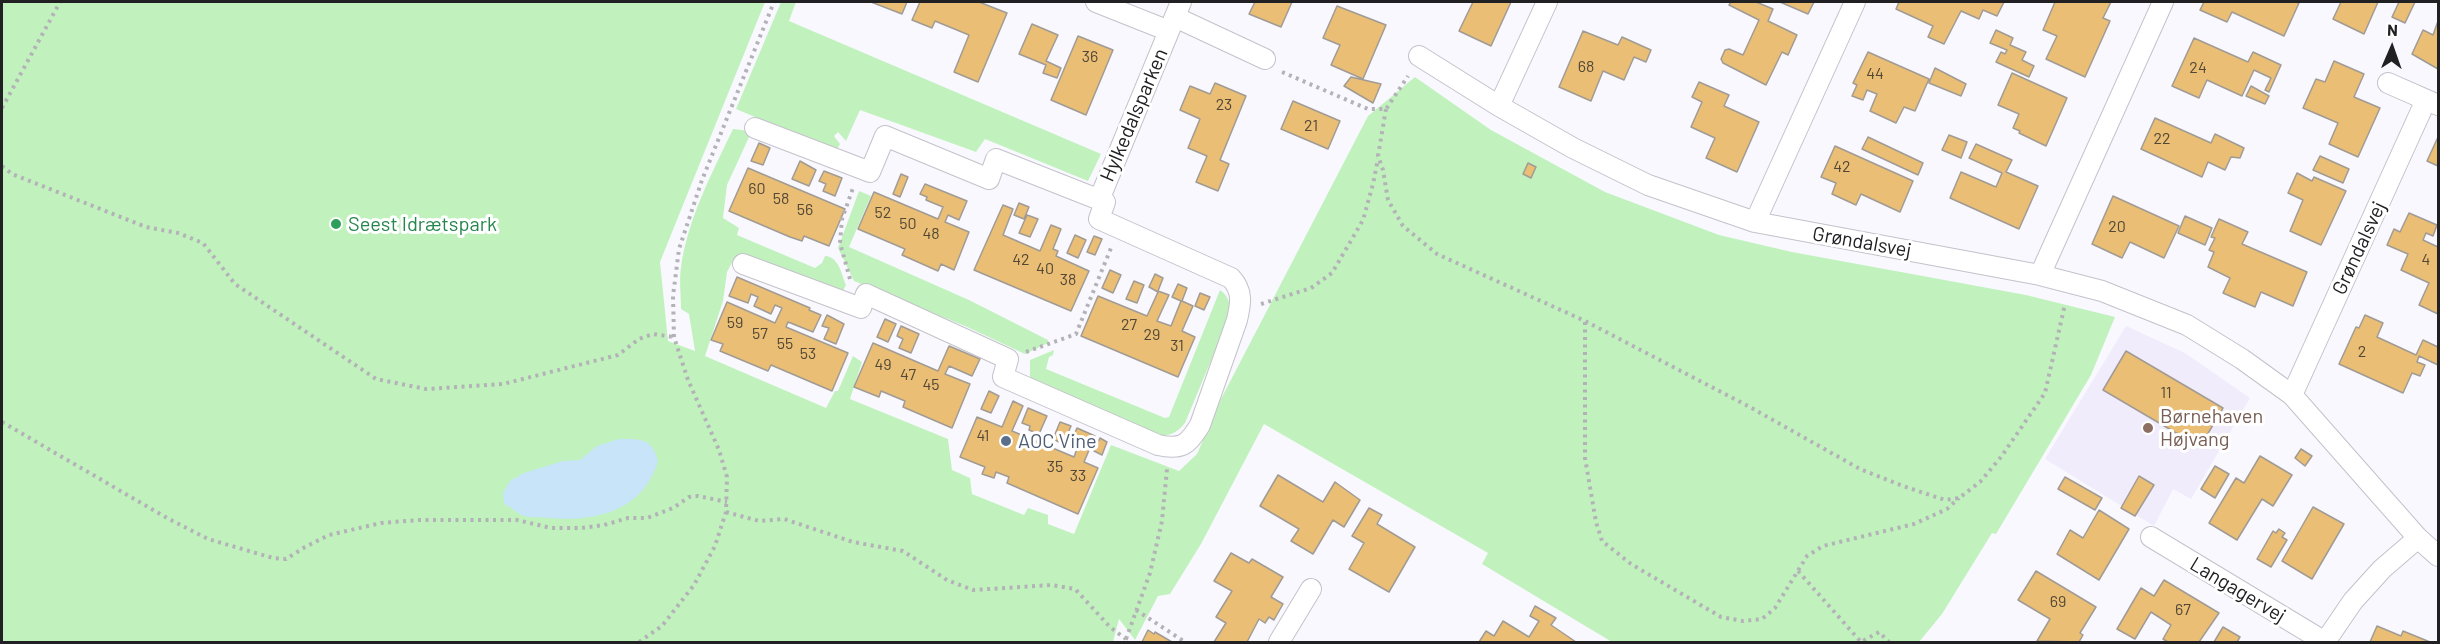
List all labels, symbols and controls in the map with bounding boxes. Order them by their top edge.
north arrow [2362,18,2422,78]
text: N [2387,20,2398,39]
street label: Hylkedalsparken [1095,45,1173,185]
house number: 36 [1082,47,1098,67]
house number: 68 [1578,57,1594,77]
house number: 24 [2189,58,2207,78]
house number: 44 [1866,64,1884,84]
house number: 23 [1216,95,1232,115]
house number: 21 [1304,116,1318,136]
house number: 22 [2153,129,2171,149]
house number: 42 [1833,157,1851,177]
house number: 60 [748,179,766,199]
house number: 58 [773,189,789,209]
street label: Grøndalsvej [2327,198,2391,298]
house number: 56 [797,200,813,220]
house number: 52 [875,203,891,223]
place label: Seest Idrætspark [348,212,497,236]
house number: 50 [899,214,917,234]
marker: Seest Idrætspark [329,217,343,231]
house number: 20 [2108,217,2126,237]
street label: Grøndalsvej [1811,221,1913,263]
house number: 48 [922,224,940,244]
house number: 42 [1012,250,1030,270]
house number: 4 [2422,250,2430,270]
house number: 40 [1036,259,1054,279]
house number: 38 [1060,270,1076,290]
house number: 59 [727,313,743,333]
house number: 27 [1121,315,1137,335]
house number: 57 [752,324,768,344]
house number: 29 [1144,325,1160,345]
house number: 55 [777,334,793,354]
house number: 31 [1170,336,1184,356]
house number: 2 [2358,342,2366,362]
house number: 53 [800,344,816,364]
house number: 49 [874,355,892,375]
house number: 47 [900,365,916,385]
house number: 45 [922,375,940,395]
house number: 11 [2160,383,2172,403]
place label: Børnehaven Højvang [2160,404,2263,451]
marker: Børnehaven Højvang [2141,421,2155,435]
house number: 41 [977,426,989,446]
place label: AOC Vine [1018,429,1097,453]
marker: AOC Vine [999,434,1013,448]
house number: 35 [1047,457,1063,477]
house number: 33 [1070,466,1086,486]
street label: Langagervej [2186,552,2290,628]
house number: 69 [2050,592,2066,612]
house number: 67 [2175,600,2191,620]

